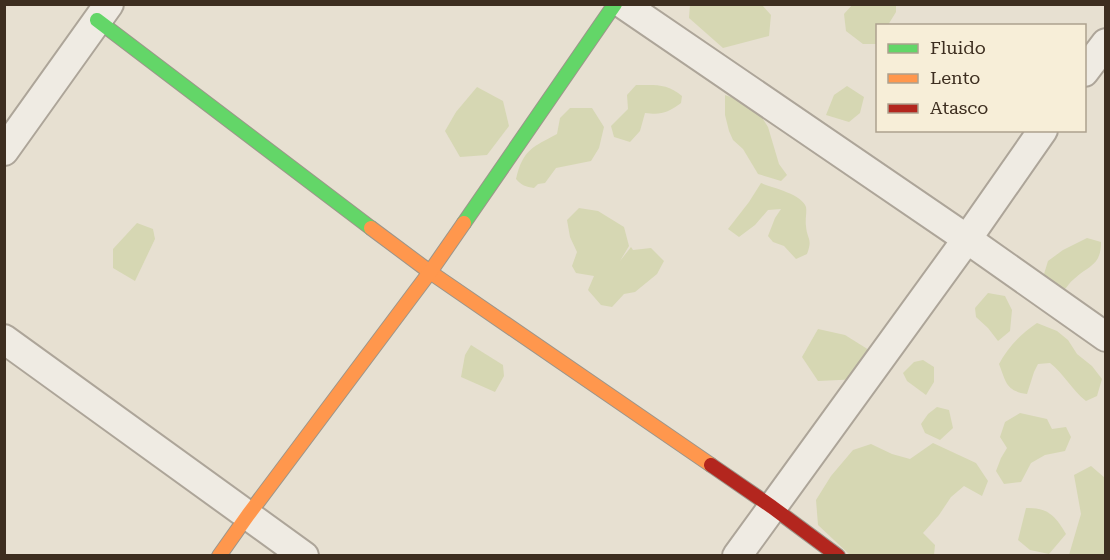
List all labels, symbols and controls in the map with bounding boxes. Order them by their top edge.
legend [876,24,1086,132]
text: Fluido [930,37,986,58]
text: Lento [930,67,980,88]
text: Atasco [930,97,988,118]

